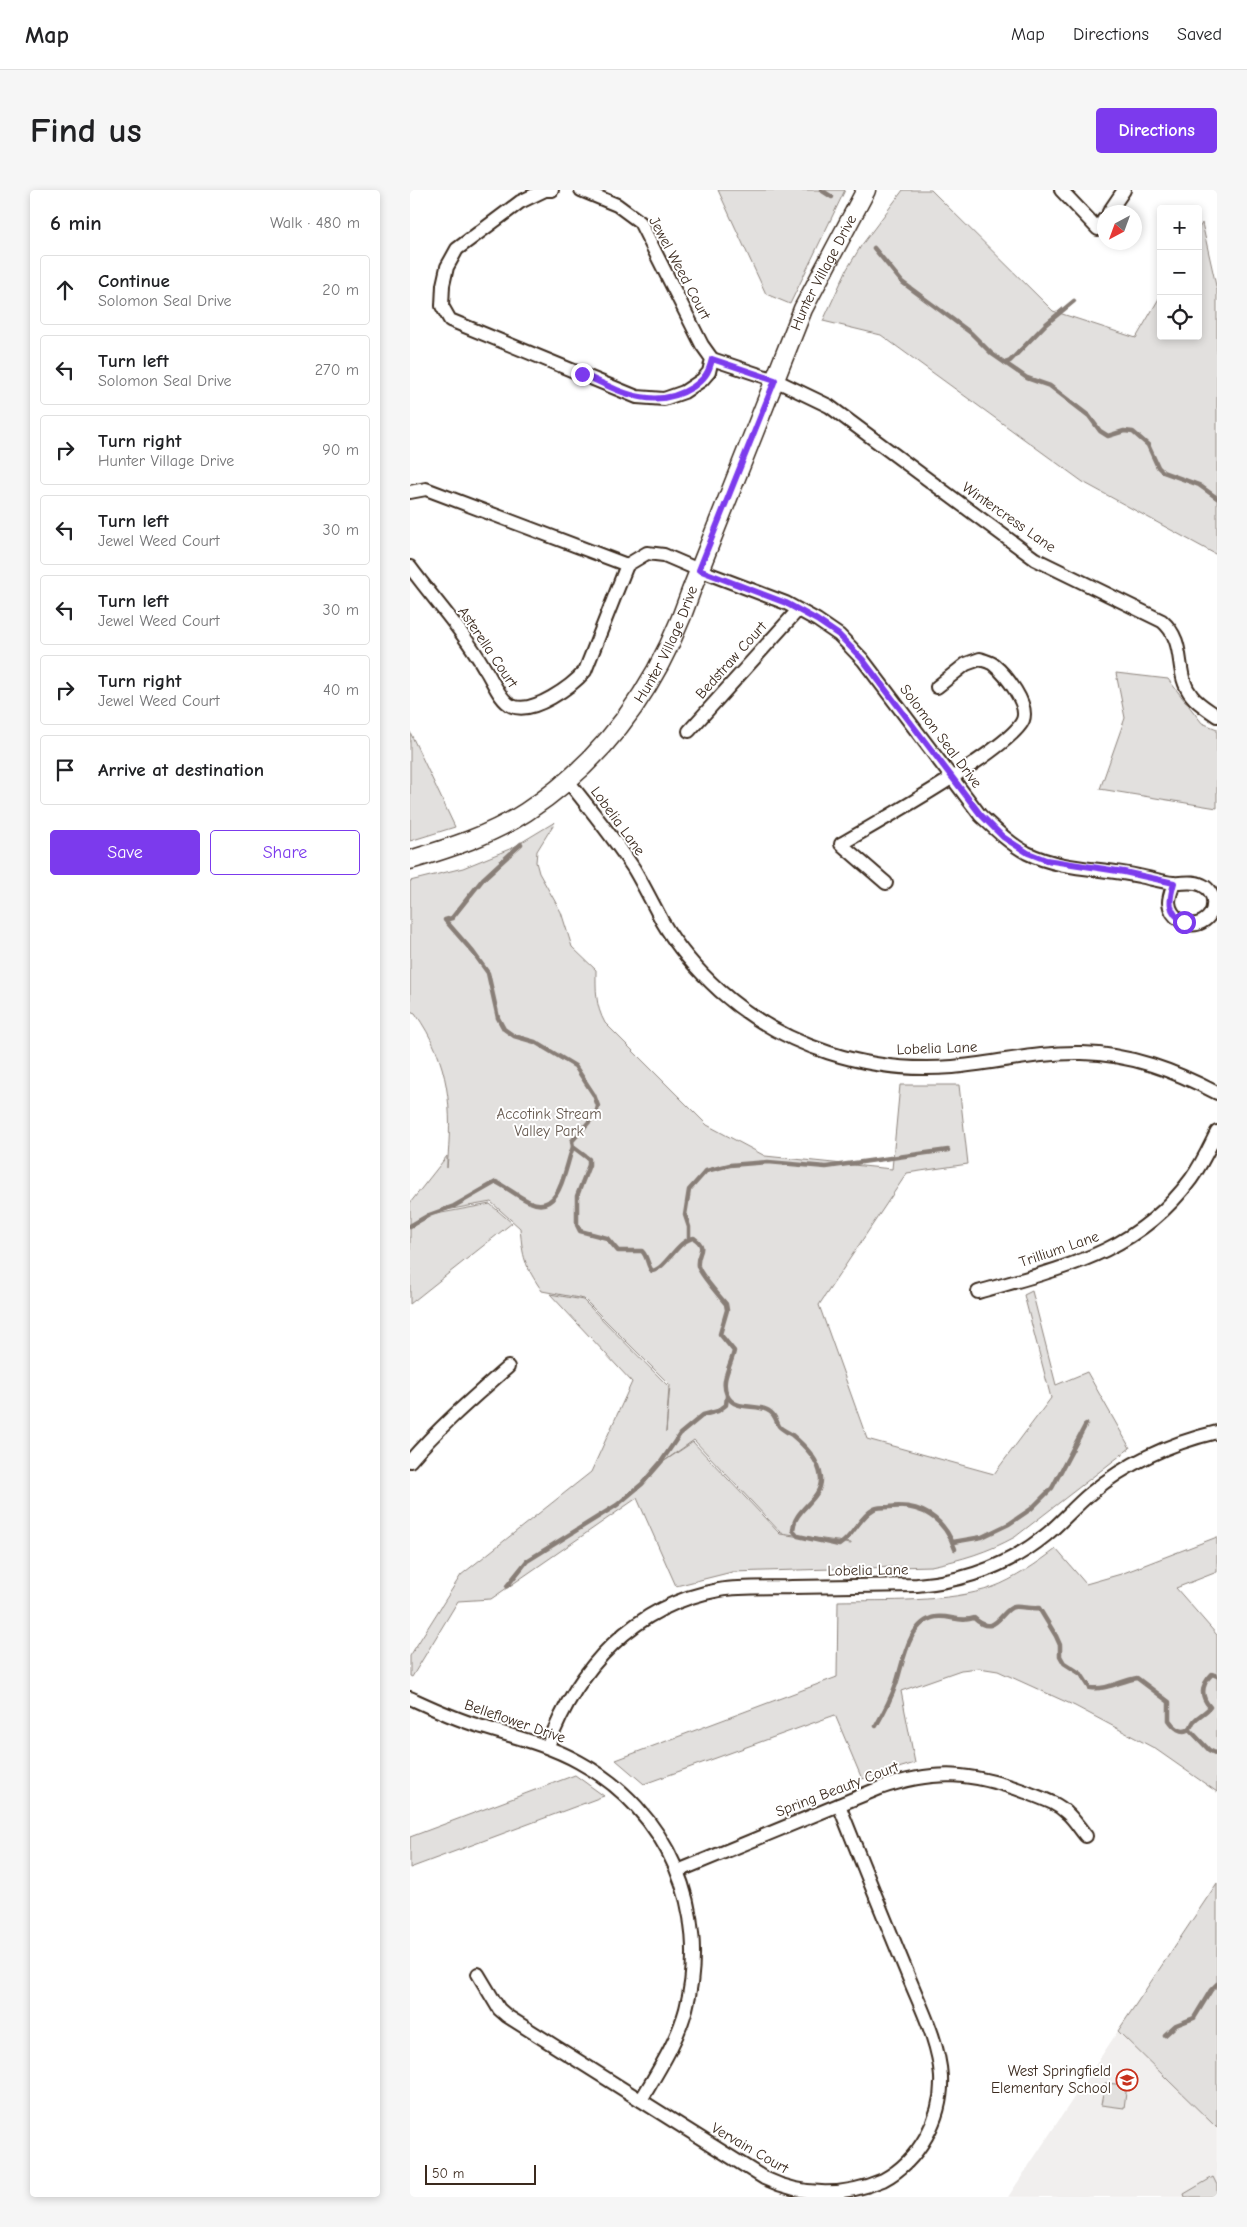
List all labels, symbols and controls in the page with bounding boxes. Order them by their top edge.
text: Map [25,21,69,49]
text: Map [1011,24,1045,45]
text: Directions [1073,24,1149,45]
text: Saved [1177,24,1222,45]
button: Directions [1096,108,1217,153]
text: Find us [30,110,142,151]
north arrow [1097,205,1142,250]
map controls [1157,205,1202,340]
button: + [1157,205,1202,250]
text: 6 min [50,211,102,235]
street label: Hunter Village Drive [786,211,861,333]
street label: Jewel Weed Court [645,213,715,323]
text: Walk · 480 m [270,214,360,232]
button: − [1157,250,1202,295]
text: Continue [98,270,170,292]
icon: ahead [51,276,79,304]
text: 20 m [322,281,359,299]
text: Solomon Seal Drive [98,292,232,310]
button: locate [1157,295,1202,340]
text: Turn left [98,350,169,372]
icon: left [51,356,79,384]
text: 270 m [315,361,359,379]
route end [571,363,594,386]
text: Solomon Seal Drive [98,372,232,390]
text: Turn right [98,430,182,452]
icon: right [51,436,79,464]
text: 90 m [322,441,359,459]
text: Hunter Village Drive [98,452,234,470]
street label: Wintercress Lane [959,478,1060,556]
text: Turn left [98,510,169,532]
icon: left [51,516,79,544]
text: 30 m [323,521,359,539]
text: Jewel Weed Court [98,532,220,550]
street label: Hunter Village Drive [630,583,701,706]
text: Turn left [98,590,169,612]
icon: left [51,596,79,624]
text: 30 m [323,601,359,619]
street label: Asterella Court [454,603,522,692]
text: Jewel Weed Court [98,612,220,630]
street label: Bedstraw Court [692,617,771,702]
text: Turn right [98,670,182,692]
icon: right [51,676,79,704]
text: 40 m [323,681,359,699]
street label: Solomon Seal Drive [896,681,986,792]
text: Jewel Weed Court [98,692,220,710]
icon: arrive [51,756,79,784]
text: Arrive at destination [98,759,264,781]
street label: Lobelia Lane [587,783,649,859]
button: Save [50,830,200,875]
button: Share [210,830,360,875]
route start [1173,911,1196,934]
street label: Lobelia Lane [896,1038,978,1058]
park label: Accotink Stream Valley Park [496,1105,602,1140]
street label: Trillium Lane [1017,1227,1102,1271]
street label: Lobelia Lane [827,1560,909,1580]
street label: Belleflower Drive [462,1695,568,1747]
street label: Spring Beauty Court [773,1757,902,1821]
place label: West Springfield Elementary School [991,2062,1111,2097]
school or university icon: West Springfield Elementary School [1115,2068,1139,2092]
street label: Vervain Court [708,2119,792,2178]
scale bar [425,2162,536,2185]
text: 50 m [432,2165,464,2182]

